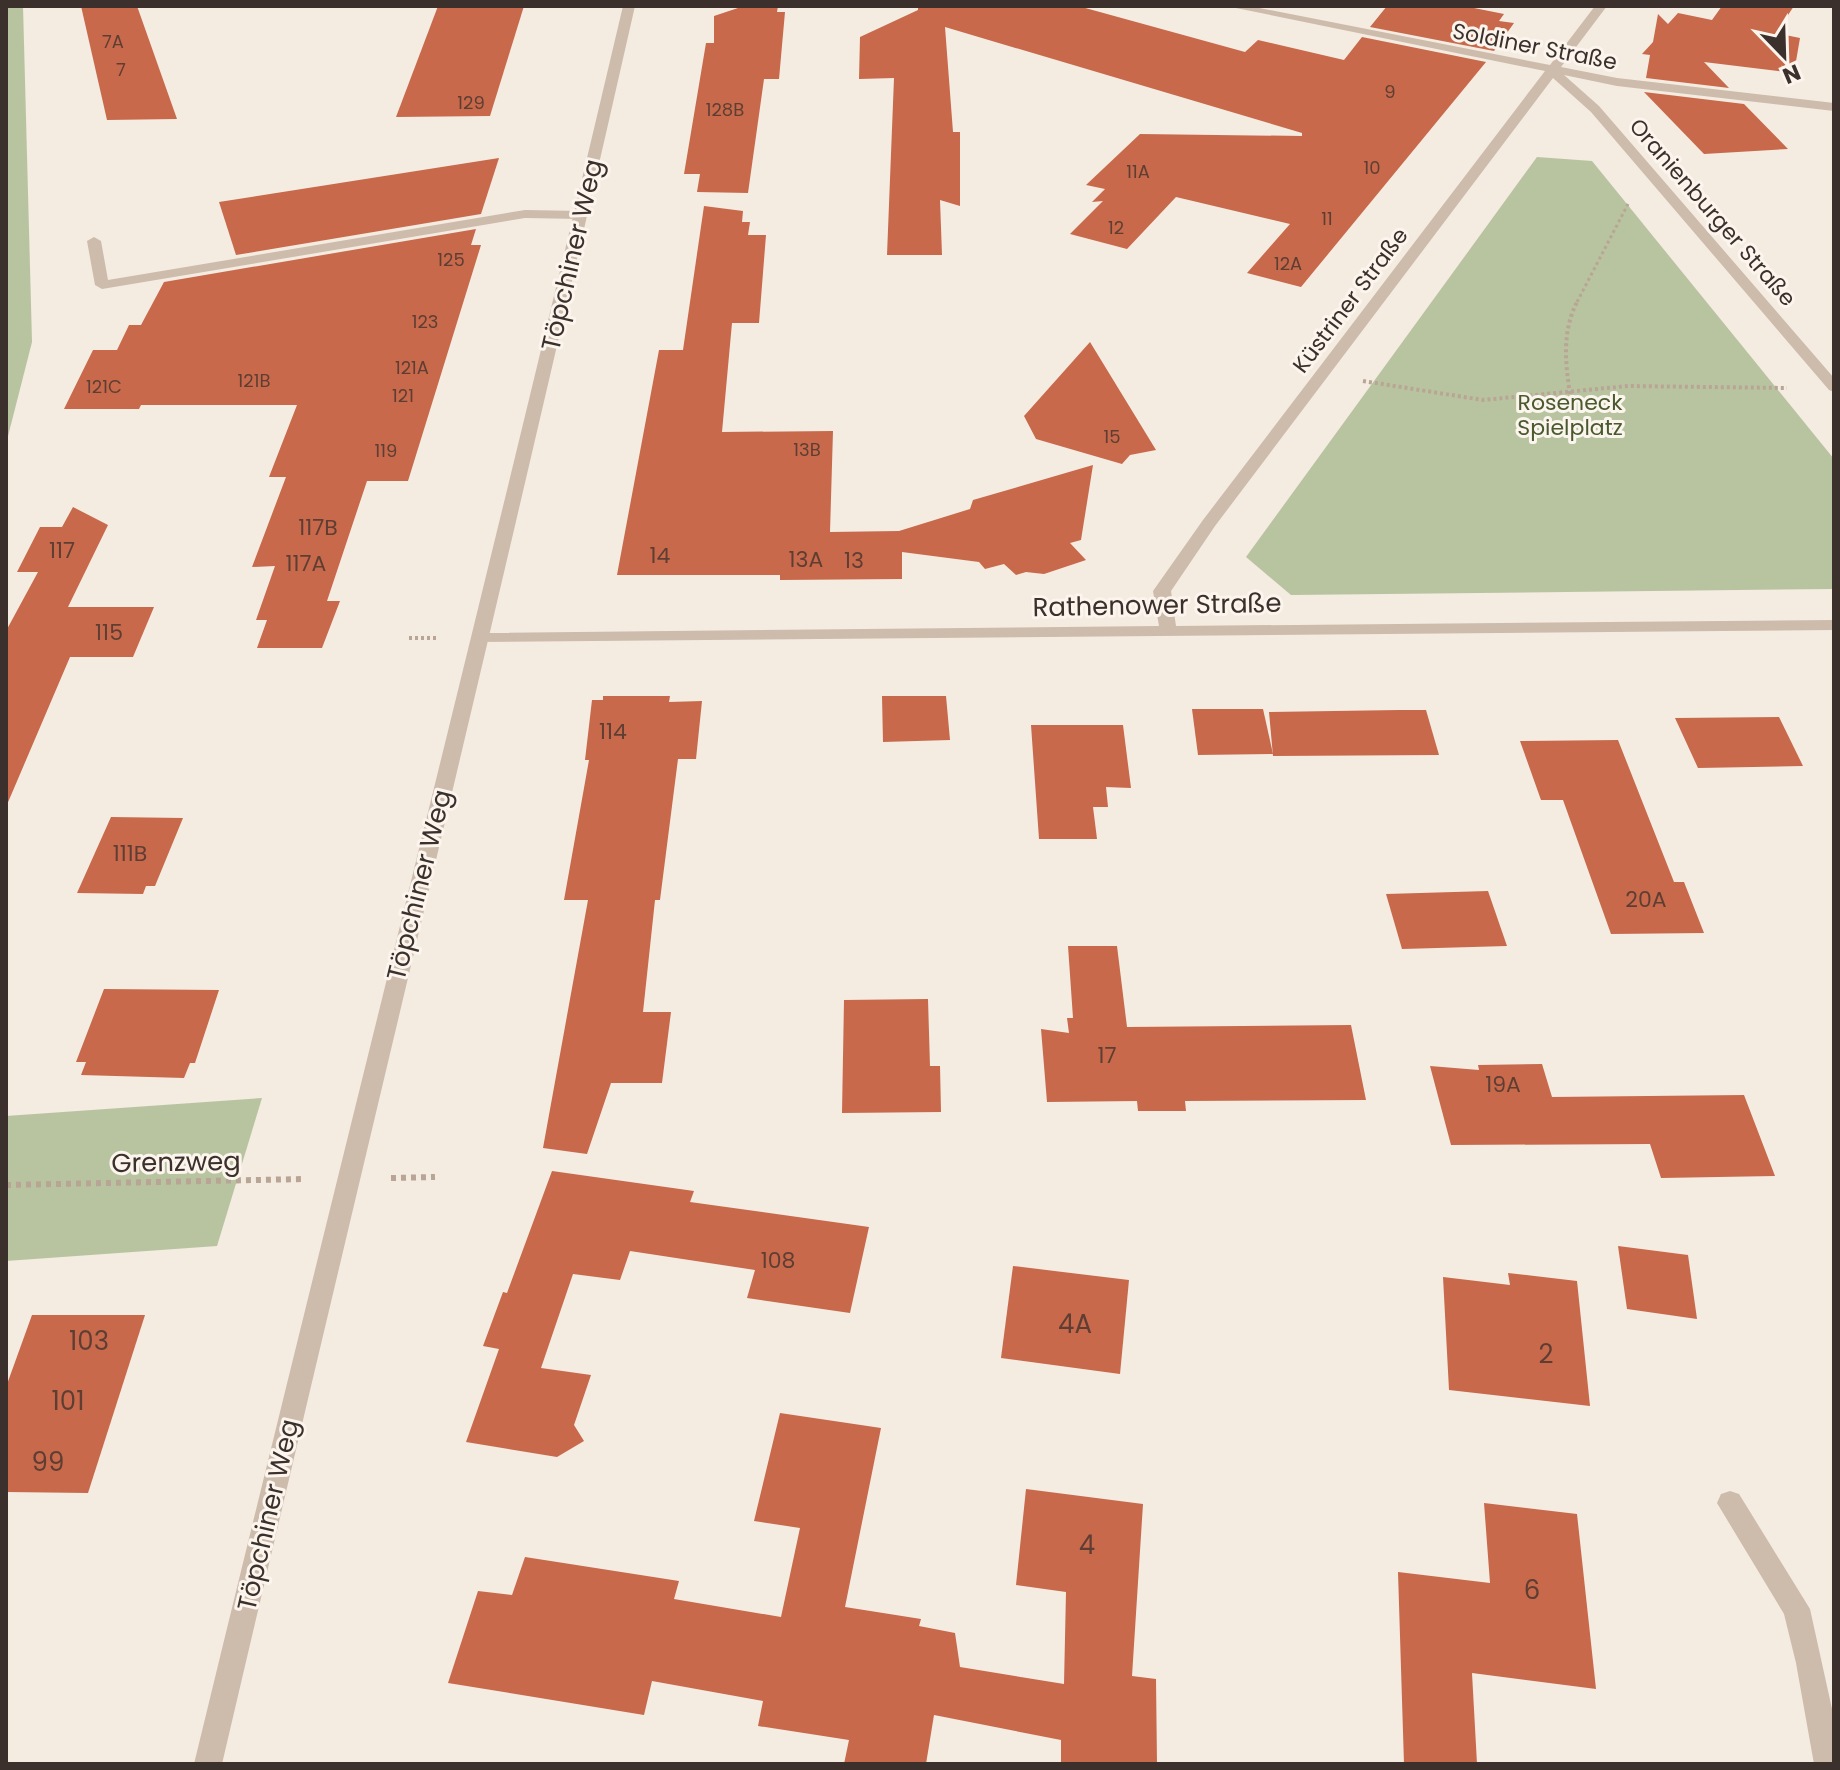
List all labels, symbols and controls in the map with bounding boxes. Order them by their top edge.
street label: Soldiner Straße [1450,15,1620,78]
north arrow [1744,16,1824,96]
house number: 7A [102,29,124,54]
text: N [1778,56,1805,91]
house number: 7 [116,57,126,82]
house number: 9 [1384,79,1396,104]
house number: 129 [457,90,485,115]
house number: 128B [706,97,744,122]
street label: Oranienburger Straße [1622,112,1803,313]
house number: 10 [1363,155,1381,180]
street label: Töpchiner Weg [532,156,612,354]
house number: 11A [1126,159,1150,184]
house number: 11 [1321,206,1333,231]
house number: 12 [1108,215,1124,240]
street label: Küstriner Straße [1285,221,1415,379]
house number: 125 [437,247,465,272]
house number: 12A [1274,251,1302,276]
house number: 123 [412,309,438,334]
house number: 121A [395,355,429,380]
house number: 121B [238,368,270,393]
house number: 121C [86,374,122,399]
house number: 121 [392,383,414,408]
park label: Roseneck Spielplatz [1517,387,1623,443]
house number: 15 [1103,424,1121,449]
house number: 13B [793,437,821,462]
house number: 119 [375,438,397,463]
house number: 117B [298,512,338,543]
house number: 117 [49,535,75,566]
house number: 14 [650,540,671,571]
house number: 13A [789,544,824,575]
house number: 13 [844,545,864,576]
house number: 117A [286,548,327,579]
street label: Rathenower Straße [1032,585,1282,625]
house number: 115 [95,617,123,648]
house number: 114 [599,716,627,747]
street label: Töpchiner Weg [378,786,460,984]
house number: 111B [113,838,147,869]
house number: 20A [1625,884,1667,915]
house number: 17 [1097,1040,1117,1071]
house number: 19A [1485,1069,1521,1100]
street label: Grenzweg [111,1143,241,1181]
house number: 108 [761,1245,795,1276]
house number: 4A [1058,1306,1092,1342]
house number: 103 [69,1323,109,1359]
house number: 2 [1539,1336,1553,1372]
house number: 101 [52,1383,84,1419]
street label: Töpchiner Weg [228,1416,308,1614]
house number: 99 [32,1444,64,1480]
house number: 4 [1079,1527,1095,1563]
house number: 6 [1524,1572,1540,1608]

